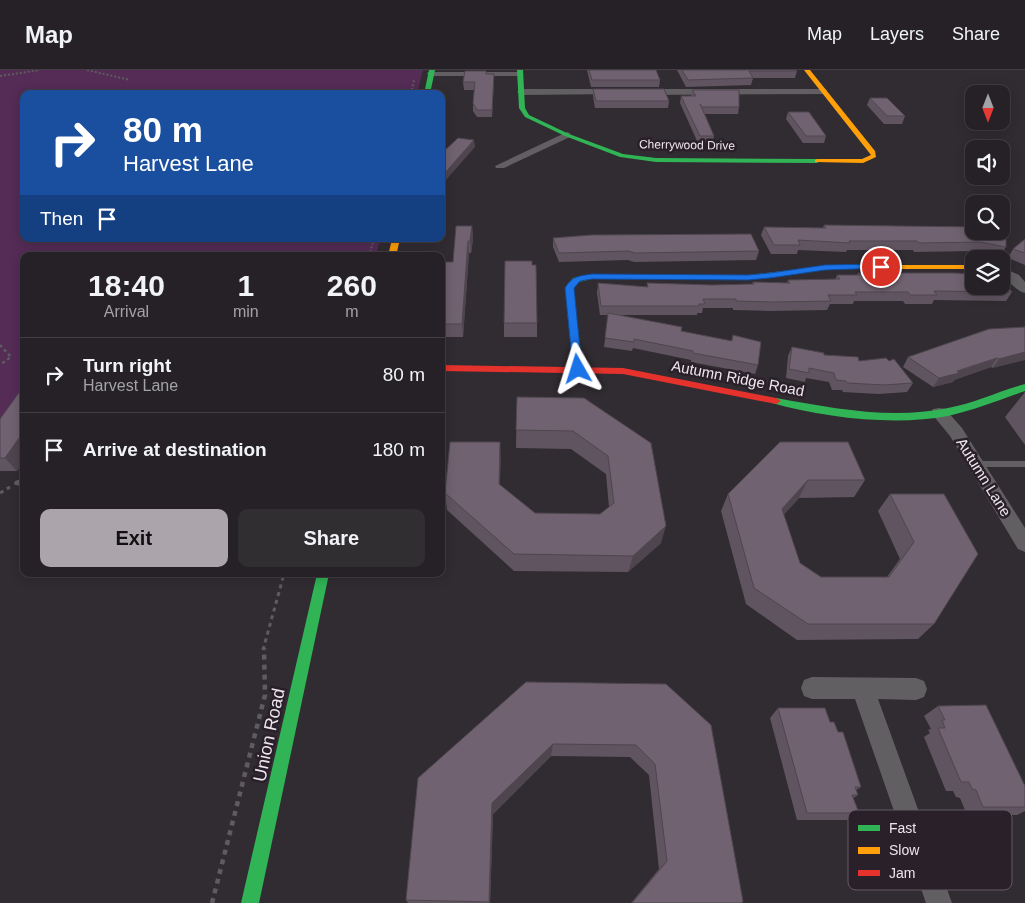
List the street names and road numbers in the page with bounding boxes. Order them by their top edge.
street label: Cherrywood Drive [639,137,735,153]
street label: Autumn Ridge Road [670,357,806,399]
street label: Autumn Lane [953,435,1015,519]
street label: Union Road [249,686,289,784]

